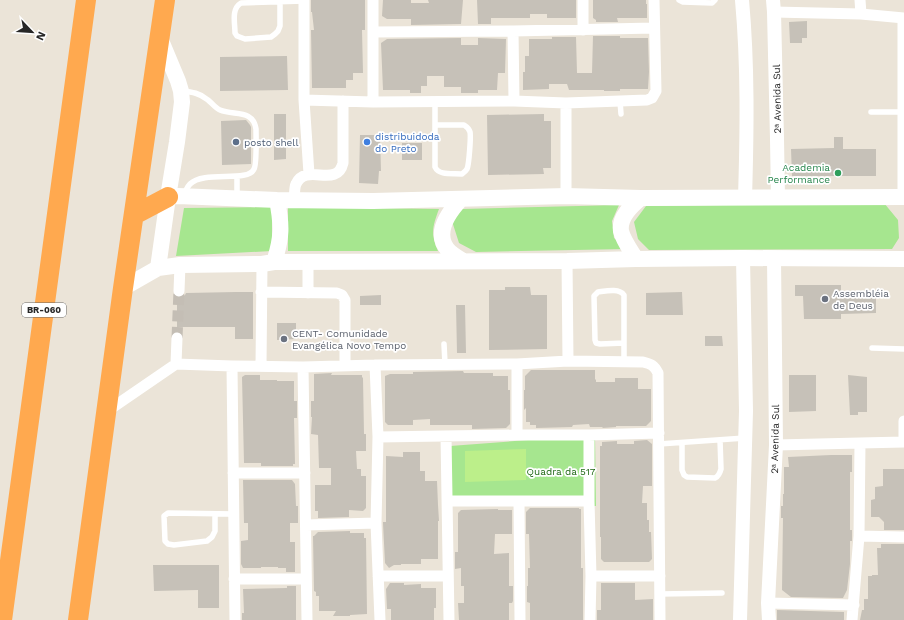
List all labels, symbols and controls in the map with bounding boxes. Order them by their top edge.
north arrow [12,12,52,52]
text: N [33,30,48,42]
street label: 2ᵃ Avenida Sul [771,64,783,134]
place label: distribuidoda do Preto [375,131,440,154]
marker: posto shell [231,137,241,147]
place label: posto shell [244,137,299,148]
marker: distribuidoda do Preto [362,137,372,147]
place label: Academia Performance [768,162,830,185]
marker: Academia Performance [833,168,843,178]
place label: Assembléia de Deus [833,288,889,311]
marker: Assembléia de Deus [820,294,830,304]
road number: BR-060 [22,303,66,317]
place label: CENT- Comunidade Evangélica Novo Tempo [292,328,406,351]
marker: CENT- Comunidade Evangélica Novo Tempo [279,334,289,344]
street label: 2ᵃ Avenida Sul [769,404,781,474]
park label: Quadra da 517 [527,466,596,477]

